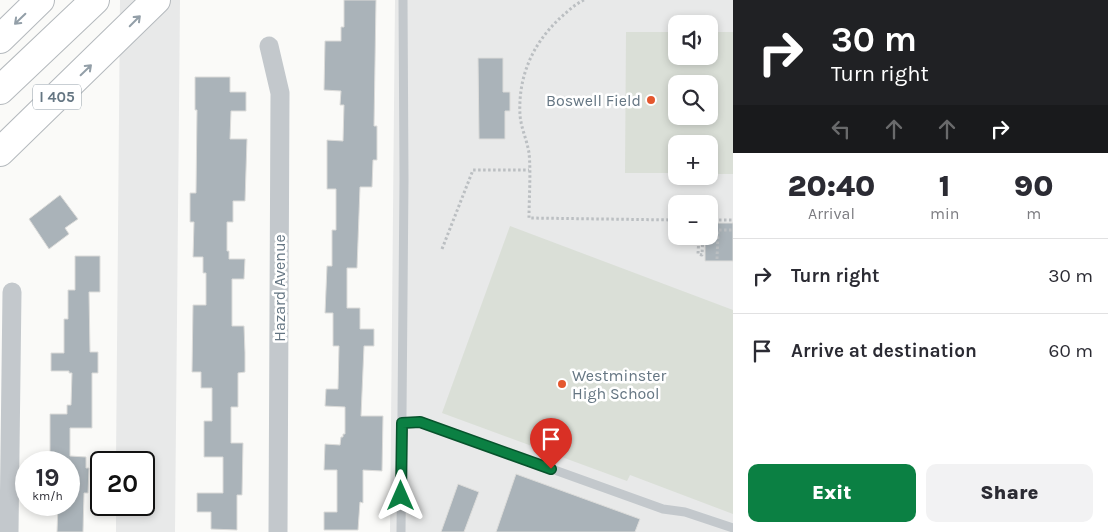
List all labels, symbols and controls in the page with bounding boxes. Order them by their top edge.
one-way arrow [14,13,26,25]
one-way arrow [129,15,141,27]
map controls [668,15,718,245]
button: sound [668,15,718,65]
text: 30 m [831,19,917,60]
icon: right [748,20,813,85]
text: Turn right [831,61,929,87]
one-way arrow [79,64,92,76]
button: search [668,75,718,125]
road number: I 405 [33,84,81,110]
place label: Boswell Field [546,91,641,110]
marker: Boswell Field [645,94,657,106]
icon: left [827,115,855,143]
icon: ahead [880,115,908,143]
icon: ahead [933,115,961,143]
icon: right [986,115,1014,143]
button: + [668,135,718,185]
text: 20:40 [788,168,875,204]
text: 1 [939,168,950,204]
text: 90 [1014,168,1053,204]
button: − [668,195,718,245]
text: Arrival [808,204,855,223]
text: min [930,204,959,223]
text: m [1026,204,1041,223]
street label: Hazard Avenue [270,234,289,342]
icon: right [748,262,776,290]
text: Turn right [791,265,880,287]
text: 30 m [1048,265,1093,287]
icon: arrive [748,337,776,365]
text: Arrive at destination [791,340,977,362]
text: 60 m [1049,340,1093,362]
place label: Westminster High School [572,366,666,403]
marker: Westminster High School [556,378,568,390]
pin [530,418,572,469]
icon: arrive [537,425,565,453]
speed limit sign: 20 [90,451,155,516]
text: 19 [35,463,60,492]
button: Exit [748,464,916,522]
button: Share [926,464,1093,522]
position arrow [374,469,426,521]
text: km/h [32,489,63,503]

